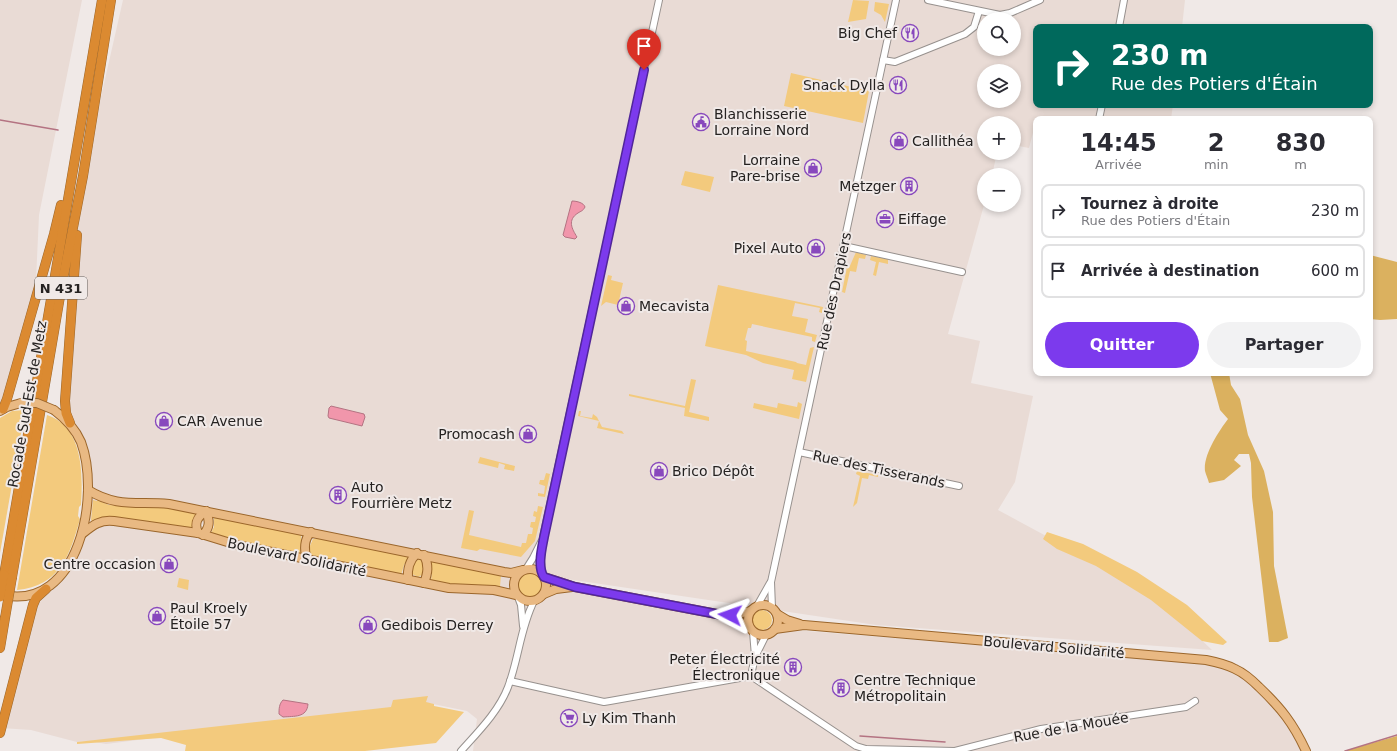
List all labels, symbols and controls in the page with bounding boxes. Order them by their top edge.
map controls [977,12,1021,212]
button: search [977,12,1021,56]
restaurant icon: Big Chef [900,23,920,43]
place label: Big Chef [838,25,898,41]
pin [627,29,661,70]
icon: arrive [633,35,655,57]
text: 230 m [1111,39,1208,72]
icon: right [1045,40,1097,92]
button: layers [977,64,1021,108]
text: Rue des Potiers d'Étain [1111,73,1318,94]
restaurant icon: Snack Dylla [888,75,908,95]
place label: Snack Dylla [803,77,885,93]
place label: Blanchisserie Lorraine Nord [714,106,809,138]
public building icon: Blanchisserie Lorraine Nord [691,112,711,132]
button: + [977,116,1021,160]
text: 14:45 [1080,129,1157,157]
text: 2 [1208,129,1224,157]
text: 830 [1276,129,1326,157]
shop icon: Callithéa [889,131,909,151]
place label: Callithéa [912,133,974,149]
place label: Lorraine Pare-brise [730,152,800,184]
text: Arrivée [1095,157,1142,172]
text: min [1204,157,1228,172]
text: m [1294,157,1307,172]
shop icon: Lorraine Pare-brise [803,158,823,178]
button: − [977,168,1021,212]
building icon: Metzger [899,176,919,196]
place label: Metzger [839,178,896,194]
text: Tournez à droite [1081,195,1219,213]
icon: right [1047,200,1069,222]
text: 230 m [1311,202,1359,220]
office icon: Eiffage [875,209,895,229]
place label: Eiffage [898,211,946,227]
text: Rue des Potiers d'Étain [1081,213,1230,228]
street label: Rue des Drapiers [814,231,854,351]
shop icon: Pixel Auto [806,238,826,258]
place label: Pixel Auto [734,240,803,256]
icon: arrive [1047,260,1069,282]
text: Arrivée à destination [1081,262,1259,280]
text: 600 m [1311,262,1359,280]
road number: N 431 [35,277,87,299]
shop icon: Mecavista [616,296,636,316]
place label: Mecavista [639,298,710,314]
street label: Rocade Sud-Est de Metz [4,319,50,489]
button: Quitter [1045,322,1199,368]
button: Partager [1207,322,1361,368]
shop icon: CAR Avenue [154,411,174,431]
place label: CAR Avenue [177,413,263,429]
shop icon: Promocash [518,424,538,444]
place label: Promocash [438,426,515,442]
street label: Rue des Tisserands [811,447,947,491]
shop icon: Brico Dépôt [649,461,669,481]
place label: Brico Dépôt [672,463,755,479]
place label: Auto Fourrière Metz [351,479,452,511]
building icon: Auto Fourrière Metz [328,485,348,505]
street label: Boulevard Solidarité [226,534,368,580]
shop icon: Centre occasion [159,554,179,574]
place label: Centre occasion [44,556,156,572]
position arrow [709,594,751,636]
place label: Paul Kroely Étoile 57 [170,600,248,632]
shop icon: Paul Kroely Étoile 57 [147,606,167,626]
shop icon: Gedibois Derrey [358,615,378,635]
place label: Gedibois Derrey [381,617,494,633]
street label: Boulevard Solidarité [983,633,1125,661]
place label: Peter Électricité Électronique [669,651,780,683]
building icon: Peter Électricité Électronique [783,657,803,677]
place label: Centre Technique Métropolitain [854,672,976,704]
building icon: Centre Technique Métropolitain [831,678,851,698]
supermarket icon: Ly Kim Thanh [559,708,579,728]
street label: Rue de la Mouée [1012,709,1130,745]
place label: Ly Kim Thanh [582,710,676,726]

